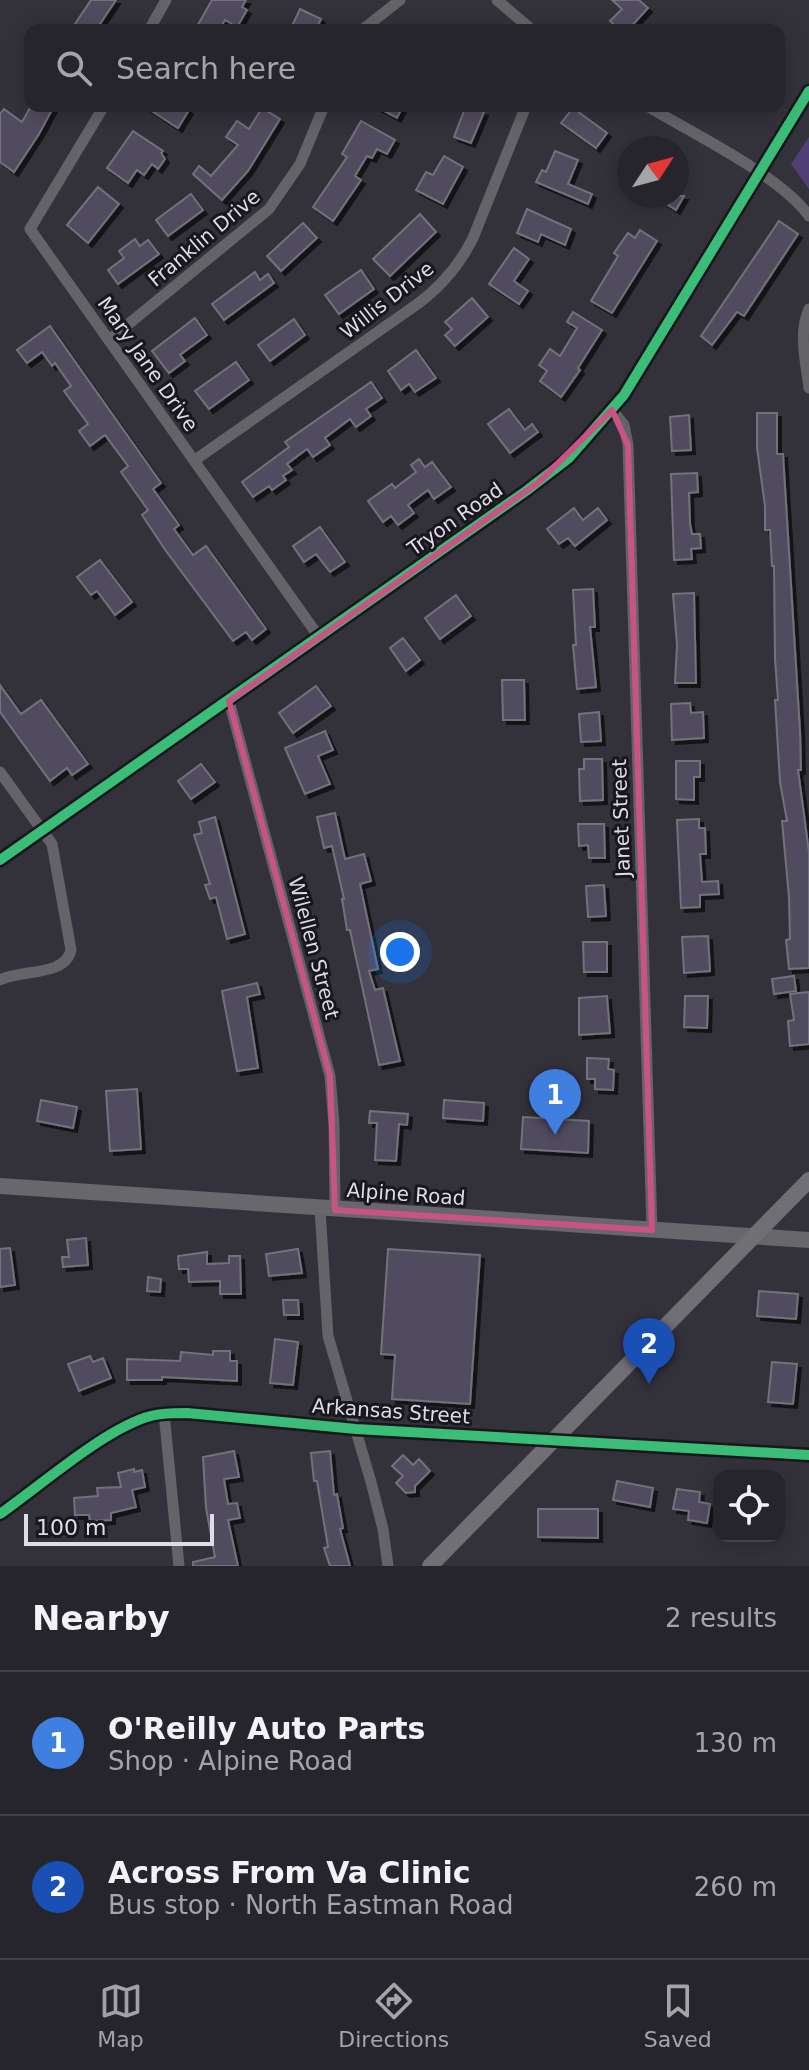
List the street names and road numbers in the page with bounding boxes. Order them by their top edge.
street label: Franklin Drive [143,184,265,292]
street label: Willis Drive [336,256,438,344]
street label: Mary Jane Drive [93,292,203,436]
street label: Tryon Road [402,477,507,561]
street label: Janet Street [607,758,635,879]
street label: Wilellen Street [284,874,345,1022]
street label: Alpine Road [346,1178,466,1210]
street label: Arkansas Street [311,1394,471,1429]

